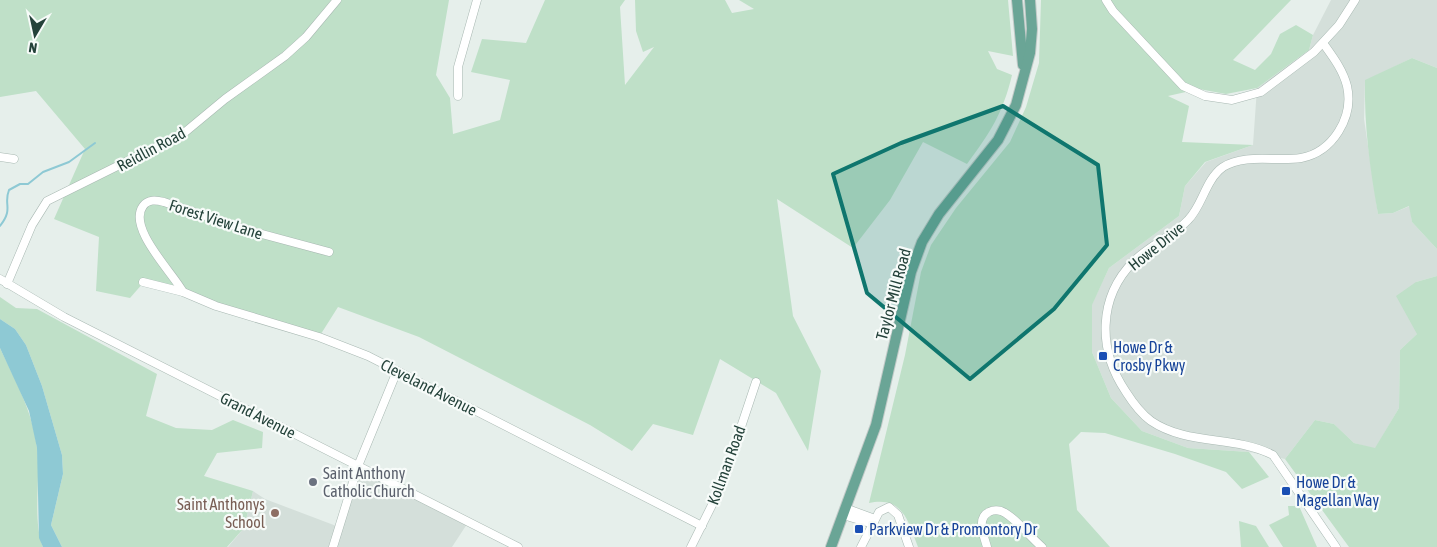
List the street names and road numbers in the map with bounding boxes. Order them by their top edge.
street label: Reidlin Road [114,123,188,175]
street label: Forest View Lane [167,195,265,243]
street label: Howe Drive [1124,218,1188,274]
street label: Taylor Mill Road [872,246,915,342]
street label: Cleveland Avenue [378,355,480,419]
street label: Grand Avenue [217,388,299,442]
street label: Kollman Road [703,423,749,507]

